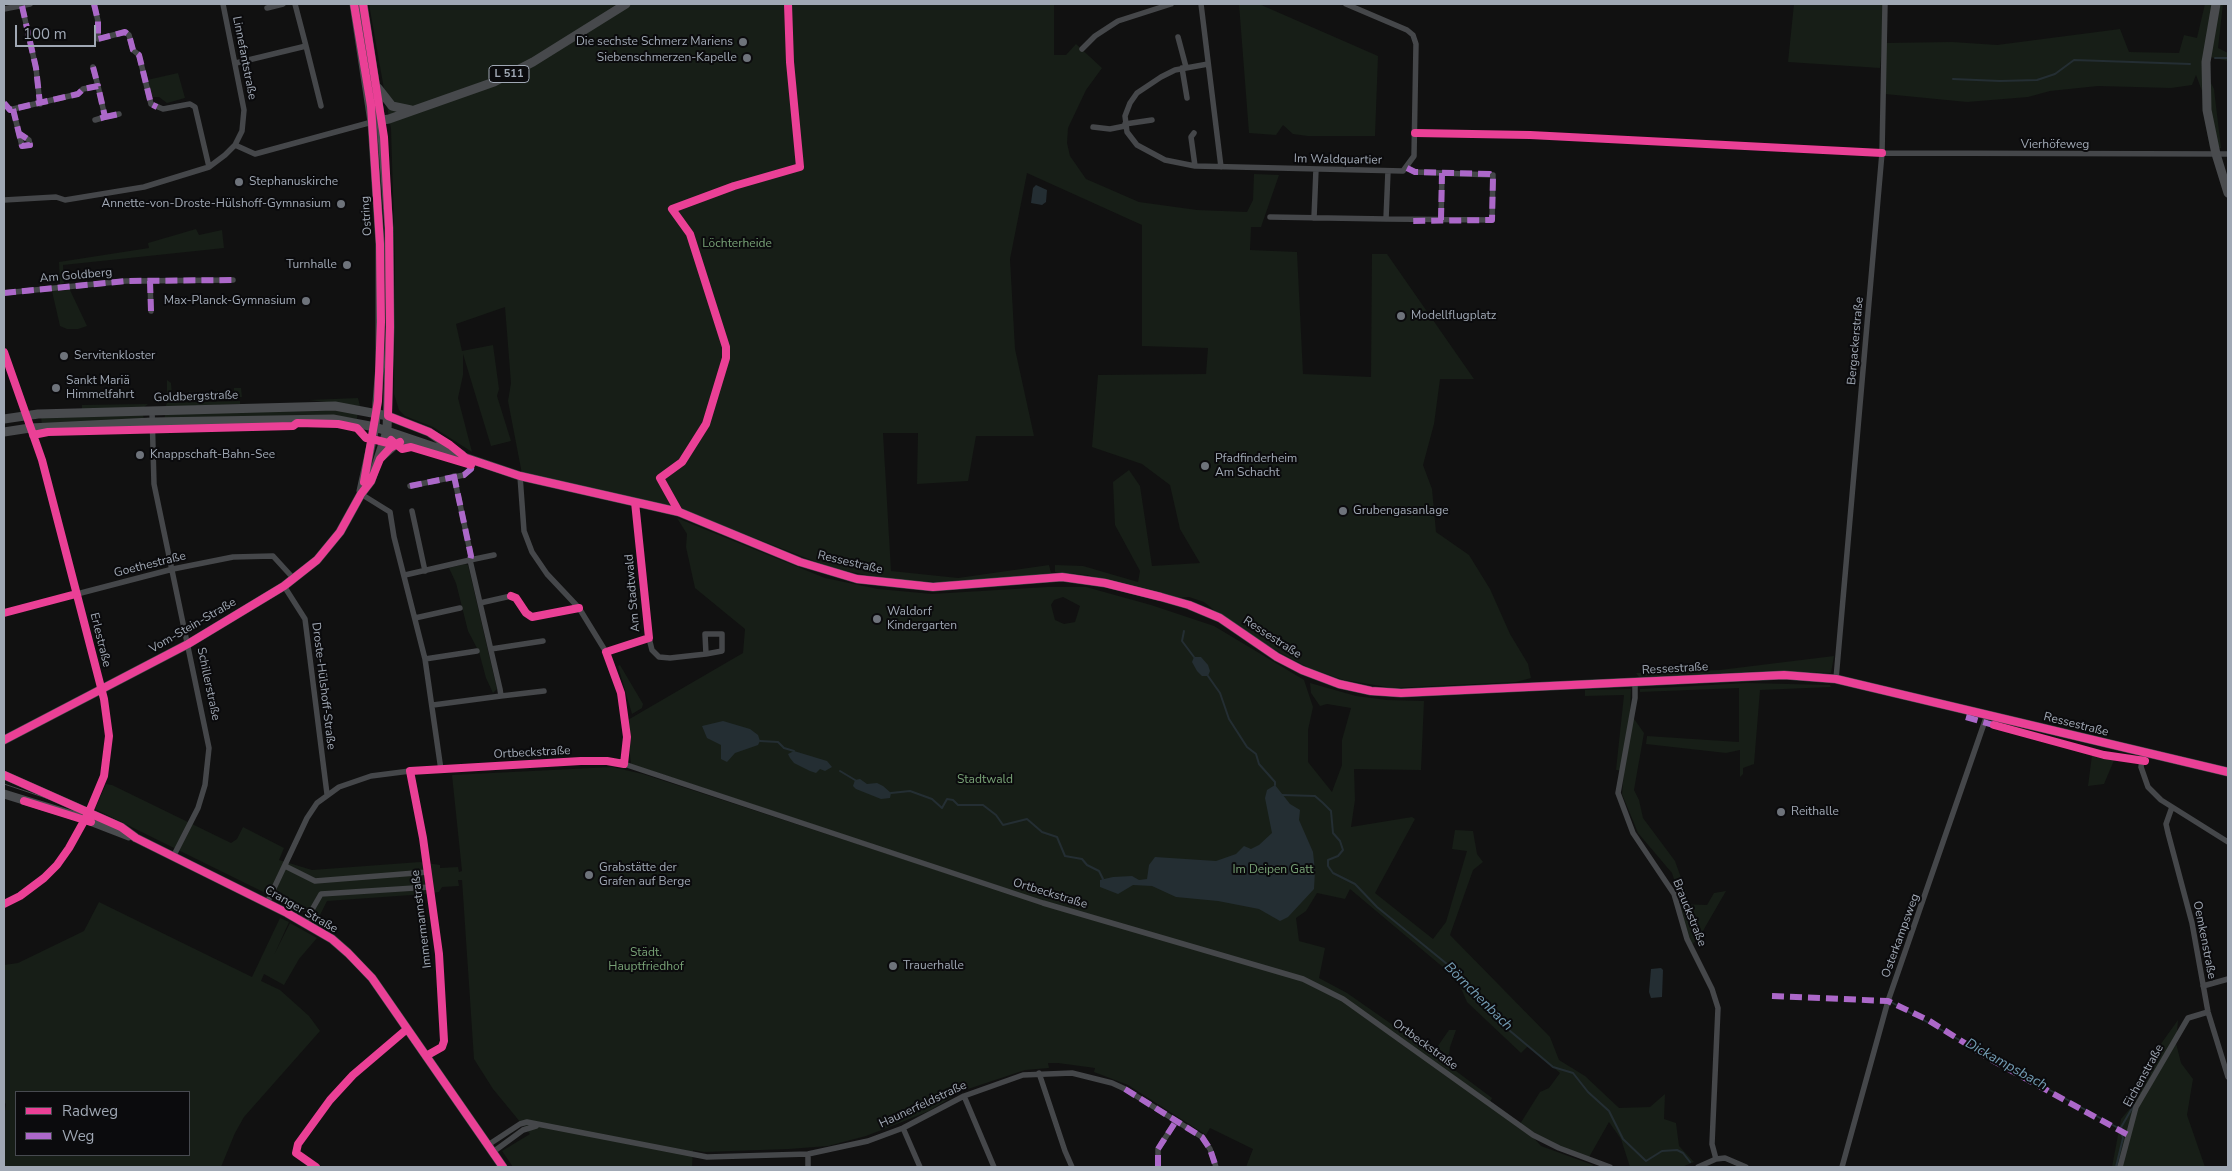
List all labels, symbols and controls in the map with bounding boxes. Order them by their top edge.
scale bar [18,15,99,47]
street label: Linnefantstraße [229,15,259,101]
text: 100 m [23,24,67,44]
place label: Die sechste Schmerz Mariens [576,35,733,49]
marker: Die sechste Schmerz Mariens [737,36,749,48]
place label: Siebenschmerzen-Kapelle [597,51,737,65]
marker: Siebenschmerzen-Kapelle [741,52,753,64]
road number: L 511 [489,66,529,82]
street label: Vierhöfeweg [2021,138,2089,152]
street label: Im Waldquartier [1294,152,1382,168]
place label: Stephanuskirche [249,175,338,189]
marker: Stephanuskirche [233,176,245,188]
street label: Ostring [358,196,376,236]
place label: Annette-von-Droste-Hülshoff-Gymnasium [102,197,331,211]
marker: Annette-von-Droste-Hülshoff-Gymnasium [335,198,347,210]
park label: Löchterheide [702,237,772,251]
place label: Turnhalle [286,258,337,272]
marker: Turnhalle [341,259,353,271]
street label: Am Goldberg [39,266,113,286]
place label: Max-Planck-Gymnasium [164,294,296,308]
marker: Max-Planck-Gymnasium [300,295,312,307]
street label: Bergackerstraße [1845,296,1867,386]
place label: Modellflugplatz [1411,309,1496,323]
marker: Modellflugplatz [1395,310,1407,322]
place label: Servitenkloster [74,349,155,363]
marker: Servitenkloster [58,350,70,362]
place label: Sankt Mariä Himmelfahrt [66,374,134,402]
marker: Sankt Mariä Himmelfahrt [50,382,62,394]
street label: Goldbergstraße [153,388,239,406]
place label: Knappschaft-Bahn-See [150,448,275,462]
marker: Knappschaft-Bahn-See [134,449,146,461]
place label: Pfadfinderheim Am Schacht [1215,452,1297,480]
marker: Pfadfinderheim Am Schacht [1199,460,1211,472]
place label: Grubengasanlage [1353,504,1449,518]
marker: Grubengasanlage [1337,505,1349,517]
street label: Goethestraße [113,549,187,581]
street label: Ressestraße [816,549,884,577]
street label: Am Stadtwald [622,553,644,633]
street label: Vom-Stein-Straße [147,595,239,657]
place label: Waldorf Kindergarten [887,605,957,633]
street label: Erlestraße [86,611,114,669]
marker: Waldorf Kindergarten [871,613,883,625]
street label: Ressestraße [1240,614,1304,662]
street label: Droste-Hülshoff-Straße [308,621,338,751]
street label: Schillerstraße [193,646,223,722]
street label: Ressestraße [1641,660,1709,678]
street label: Ressestraße [2042,710,2110,740]
street label: Ortbeckstraße [493,744,571,762]
park label: Stadtwald [957,773,1013,787]
place label: Reithalle [1791,805,1839,819]
marker: Reithalle [1775,806,1787,818]
place label: Grabstätte der Grafen auf Berge [599,861,691,889]
park label: Im Deipen Gatt [1232,863,1314,877]
street label: Immermannstraße [409,869,435,969]
marker: Grabstätte der Grafen auf Berge [583,869,595,881]
street label: Ortbeckstraße [1011,876,1089,912]
street label: Brauckstraße [1669,877,1709,949]
street label: Cranger Straße [262,883,340,937]
street label: Osterkampsweg [1879,892,1923,980]
street label: Oemkenstraße [2189,900,2219,980]
park label: Städt. Hauptfriedhof [608,946,684,974]
place label: Trauerhalle [903,959,964,973]
water label: Börnchenbach [1440,959,1516,1035]
marker: Trauerhalle [887,960,899,972]
street label: Ortbeckstraße [1390,1017,1460,1073]
water label: Dickampsbach [1962,1036,2050,1094]
street label: Eichenstraße [2121,1042,2167,1110]
street label: Haunerfeldstraße [877,1078,969,1132]
legend [15,1091,190,1156]
text: Radweg [62,1101,118,1121]
text: Weg [62,1126,94,1146]

